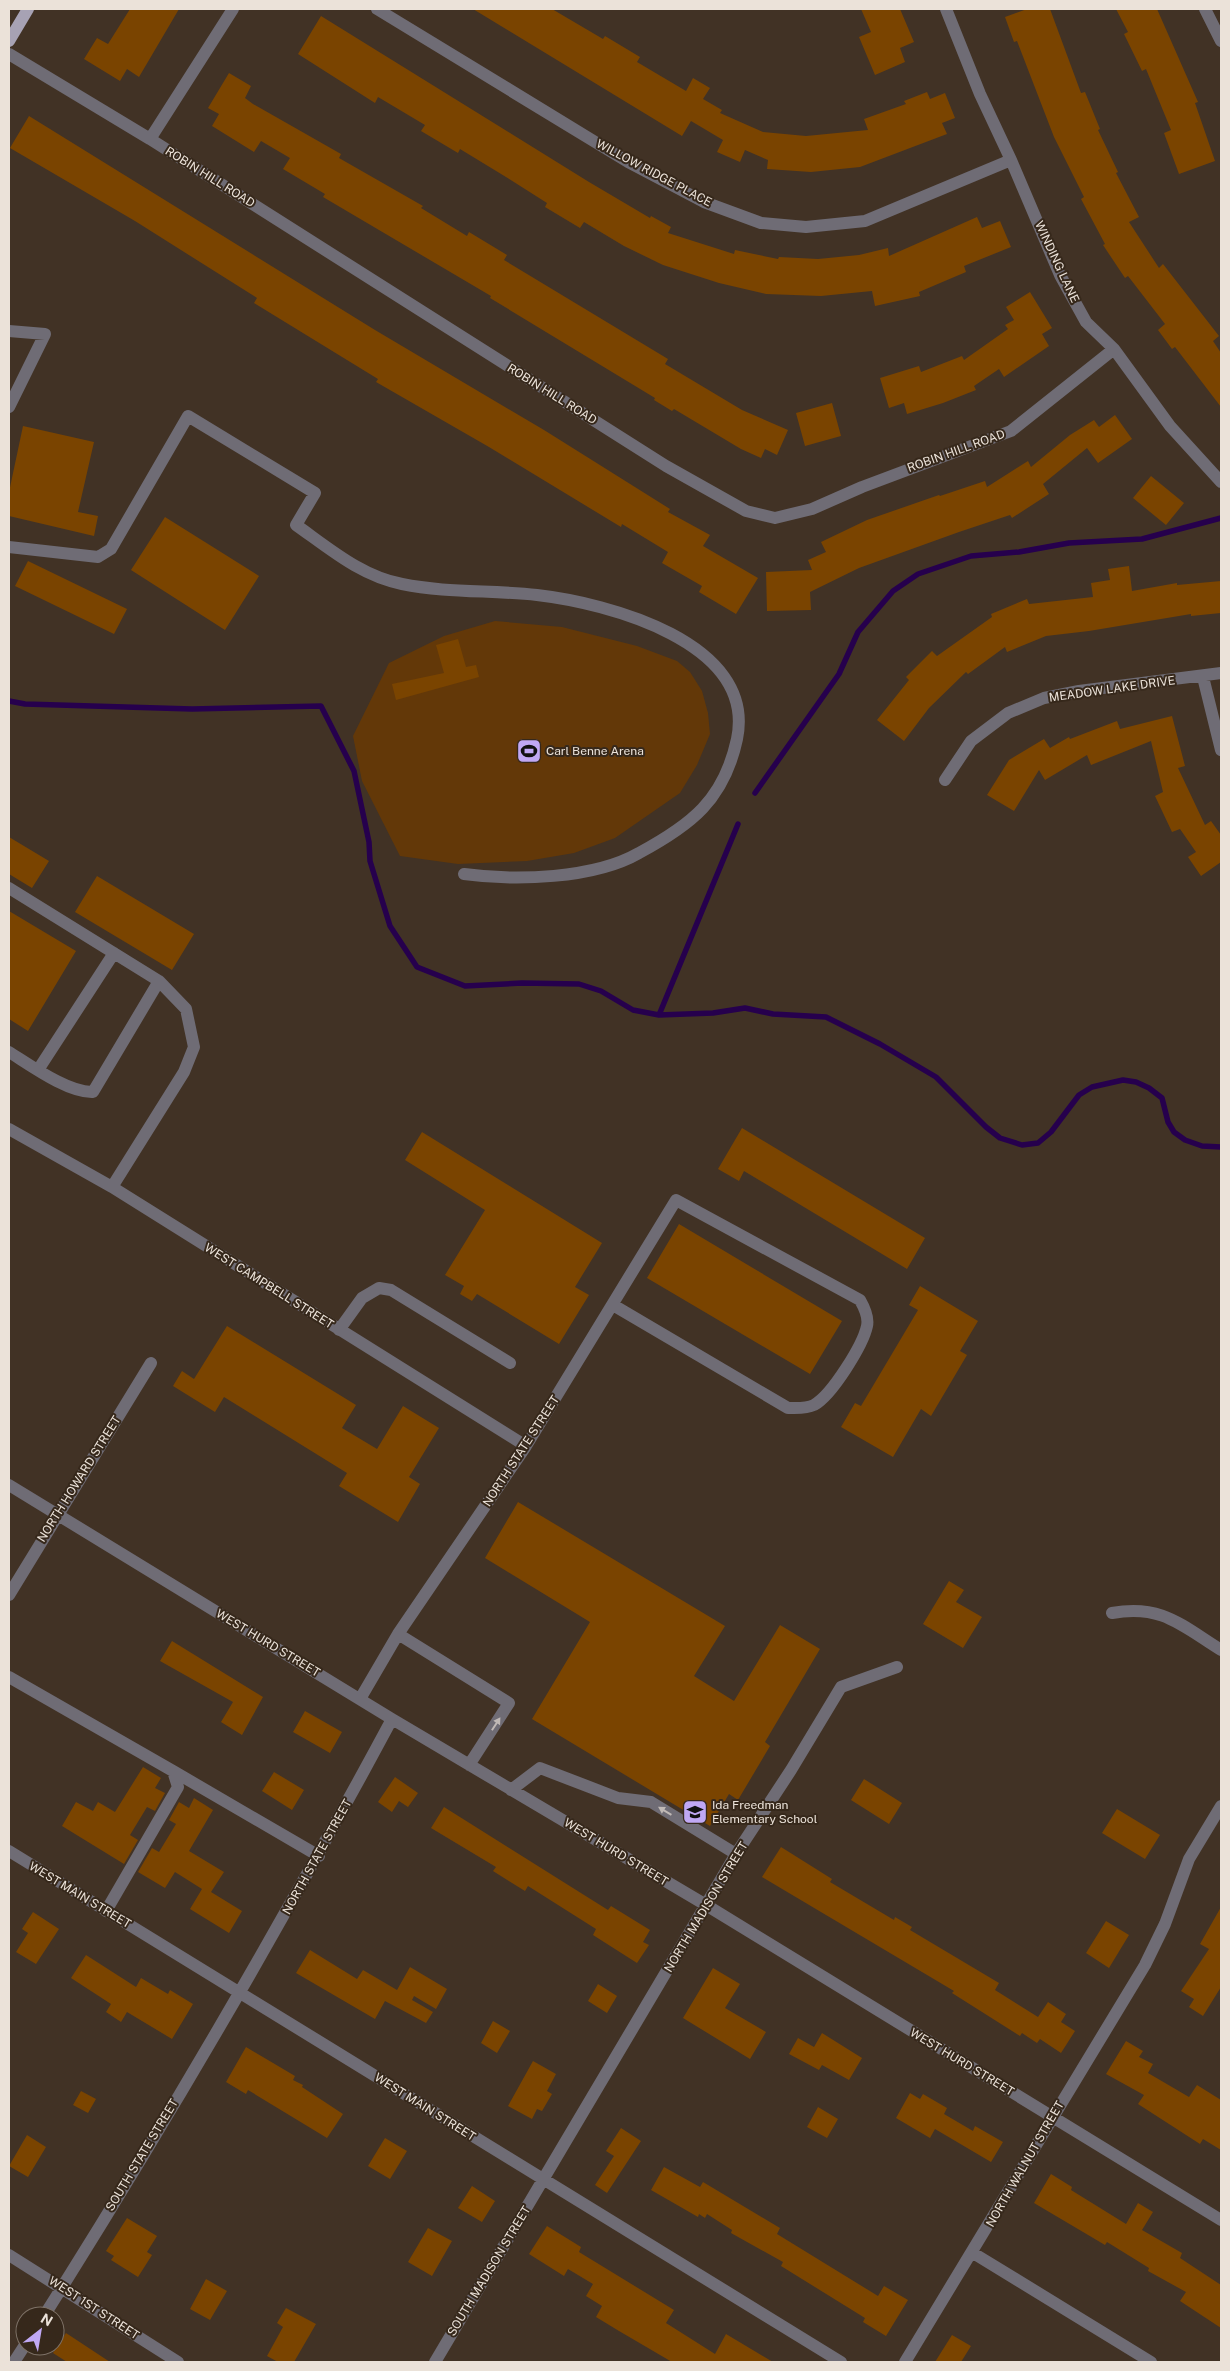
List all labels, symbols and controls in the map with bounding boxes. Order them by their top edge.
street label: WILLOW RIDGE PLACE [594,137,714,209]
street label: ROBIN HILL ROAD [163,144,257,210]
street label: WINDING LANE [1032,219,1082,305]
street label: ROBIN HILL ROAD [505,361,599,427]
street label: ROBIN HILL ROAD [905,427,1007,475]
street label: MEADOW LAKE DRIVE [1048,673,1176,705]
sports icon: Carl Benne Arena [516,738,542,764]
place label: Carl Benne Arena [546,744,644,758]
street label: WEST CAMPBELL STREET [202,1240,336,1332]
street label: NORTH STATE STREET [480,1393,562,1509]
street label: NORTH HOWARD STREET [34,1413,124,1545]
street label: WEST HURD STREET [213,1606,323,1680]
one-way arrow [491,1717,501,1730]
street label: NORTH STATE STREET [280,1797,354,1917]
place label: Ida Freedman Elementary School [712,1798,818,1826]
school or university icon: Ida Freedman Elementary School [682,1799,708,1825]
one-way arrow [658,1806,671,1815]
street label: WEST HURD STREET [561,1815,671,1889]
street label: NORTH MADISON STREET [661,1839,751,1975]
street label: WEST MAIN STREET [26,1859,134,1931]
street label: WEST HURD STREET [907,2025,1017,2099]
street label: WEST MAIN STREET [372,2070,478,2144]
street label: SOUTH STATE STREET [103,2096,181,2214]
street label: NORTH WALNUT STREET [983,2099,1067,2229]
street label: SOUTH MADISON STREET [445,2204,533,2338]
street label: WEST 1ST STREET [46,2274,142,2342]
north arrow [15,2306,65,2356]
text: N [38,2310,56,2330]

